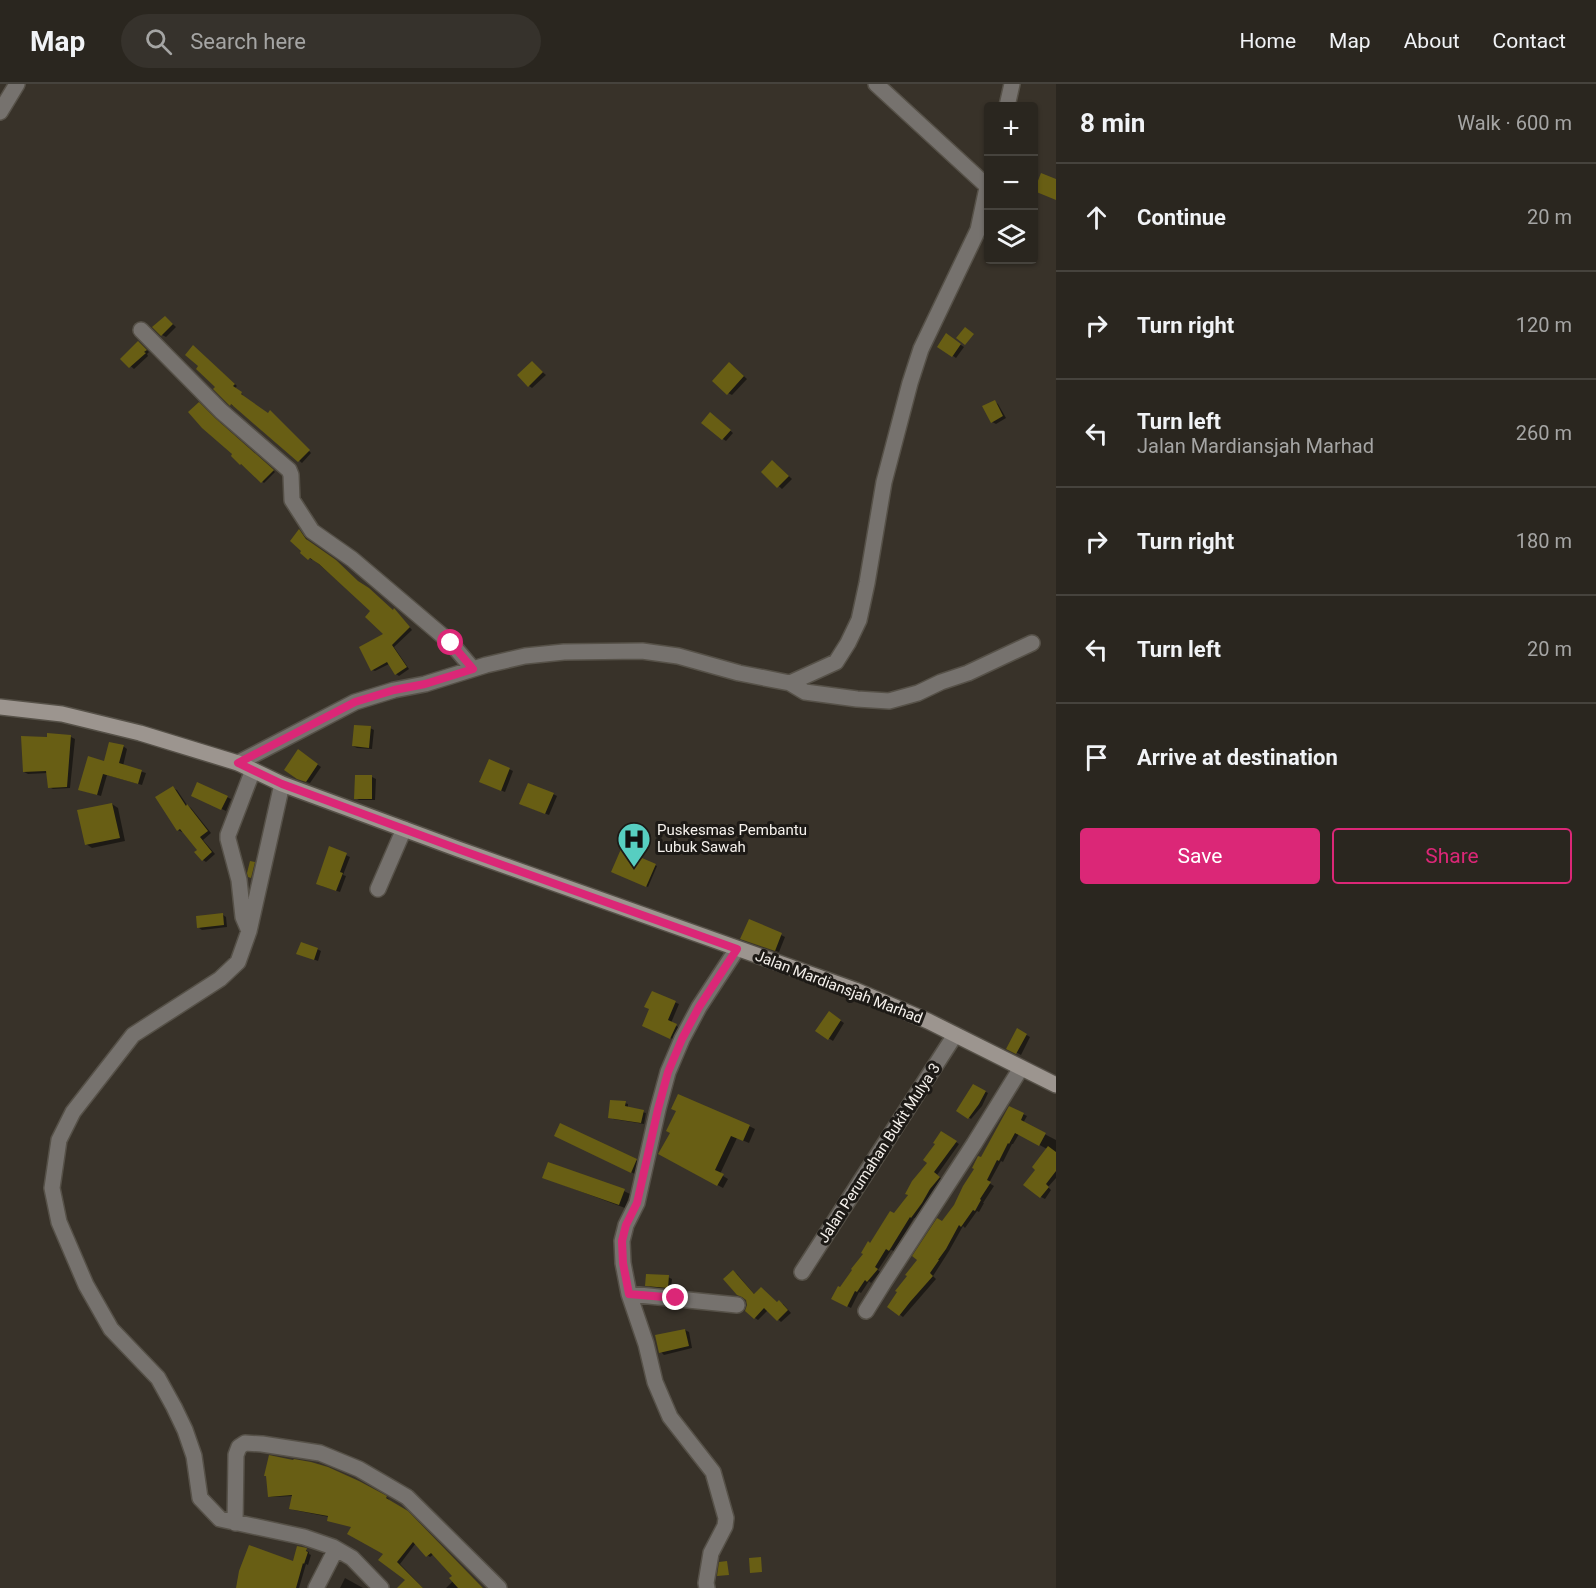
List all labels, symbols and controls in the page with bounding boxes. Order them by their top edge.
search box [121,14,541,68]
text: Map [30,25,85,58]
icon: search [142,25,175,58]
text: Search here [190,29,306,54]
text: Home [1240,29,1296,53]
text: Map [1329,29,1371,53]
text: About [1404,29,1460,53]
text: Contact [1493,29,1566,53]
map controls [984,102,1038,264]
button: + [984,102,1038,156]
text: 8 min [1080,108,1145,138]
text: Walk · 600 m [1457,111,1572,135]
button: − [984,156,1038,210]
icon: ahead [1080,201,1113,234]
text: Continue [1137,205,1226,230]
text: 20 m [1527,205,1572,229]
button: layers [984,210,1038,264]
icon: right [1080,309,1113,342]
text: Turn right [1137,313,1234,338]
text: 120 m [1516,313,1572,337]
text: Turn left [1137,409,1221,434]
icon: left [1080,417,1113,450]
text: 260 m [1516,421,1572,445]
text: Jalan Mardiansjah Marhad [1137,434,1374,458]
icon: right [1080,525,1113,558]
text: Turn right [1137,529,1234,554]
text: 180 m [1516,529,1572,553]
route start [437,629,463,655]
icon: left [1080,633,1113,666]
text: Turn left [1137,637,1221,662]
text: 20 m [1527,637,1572,661]
icon: arrive [1080,741,1113,774]
text: Arrive at destination [1137,745,1338,770]
hospital icon: Puskesmas Pembantu Lubuk Sawah [616,821,652,868]
place label: Puskesmas Pembantu Lubuk Sawah [657,821,807,856]
button: Save [1080,828,1320,884]
button: Share [1332,828,1572,884]
street label: Jalan Mardiansjah Marhad [753,947,925,1027]
street label: Jalan Perumahan Bukit Mulya 3 [814,1060,944,1246]
route end [662,1284,688,1310]

